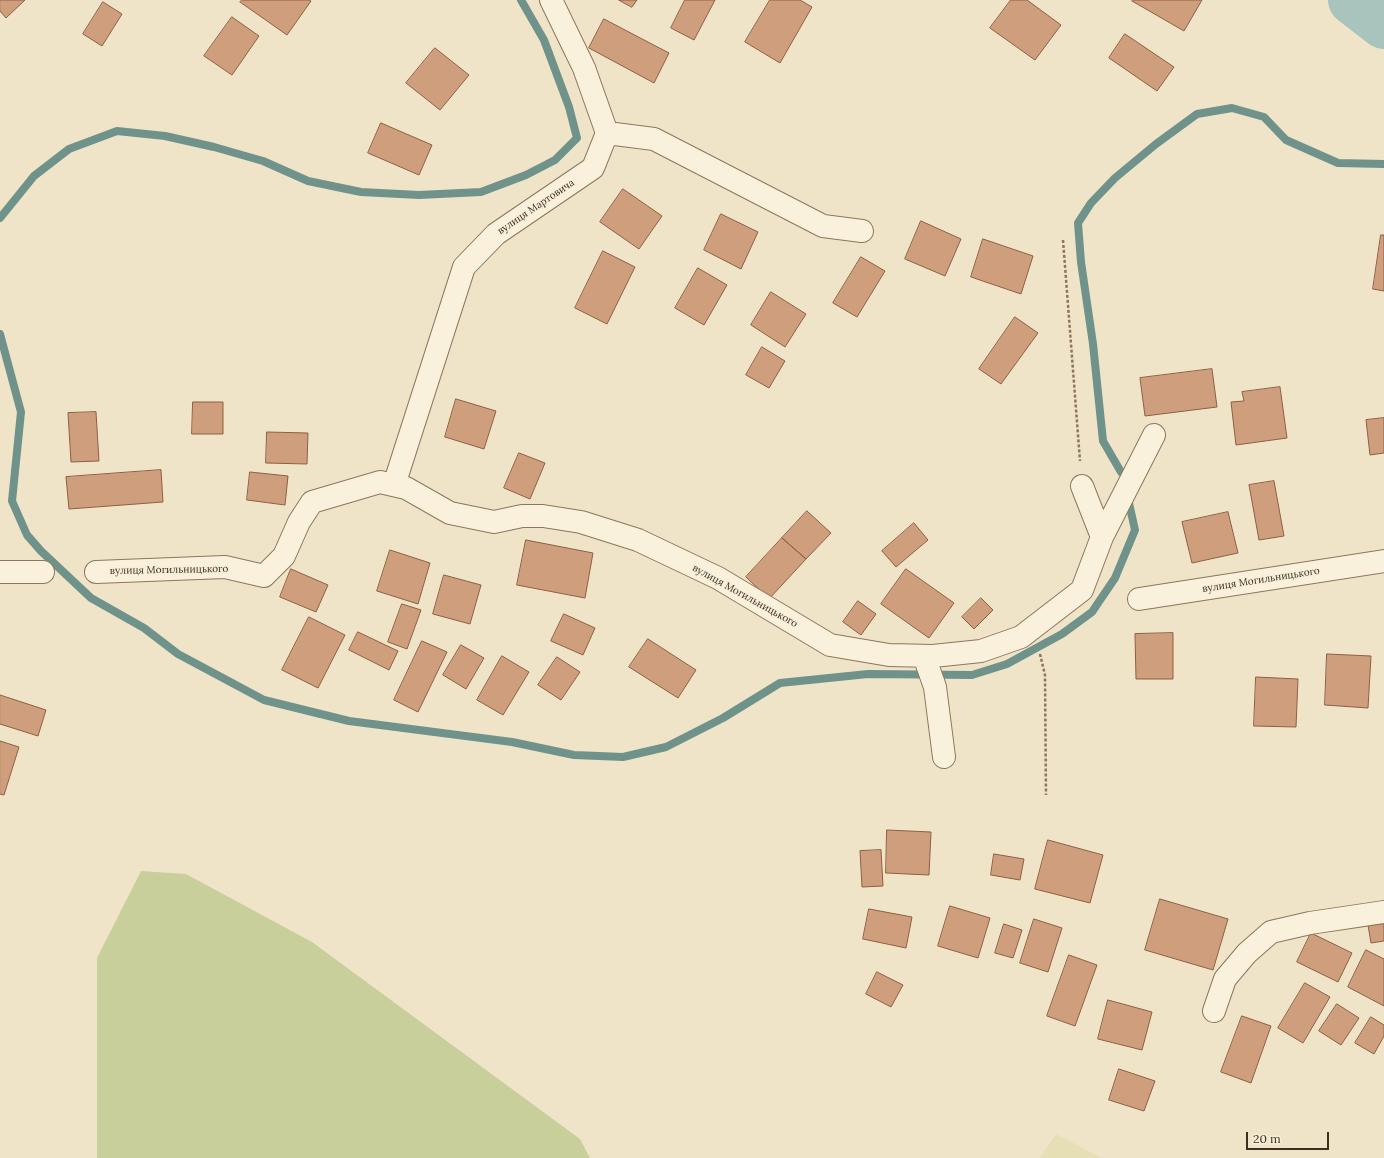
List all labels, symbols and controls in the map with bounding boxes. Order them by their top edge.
street label: вулиця Мартовича [495,177,577,237]
street label: вулиця Могильницького [690,562,800,630]
street label: вулиця Могильницького [110,563,228,577]
street label: вулиця Могильницького [1201,565,1321,595]
scale bar [1248,1124,1331,1150]
text: 20 m [1253,1131,1281,1146]

